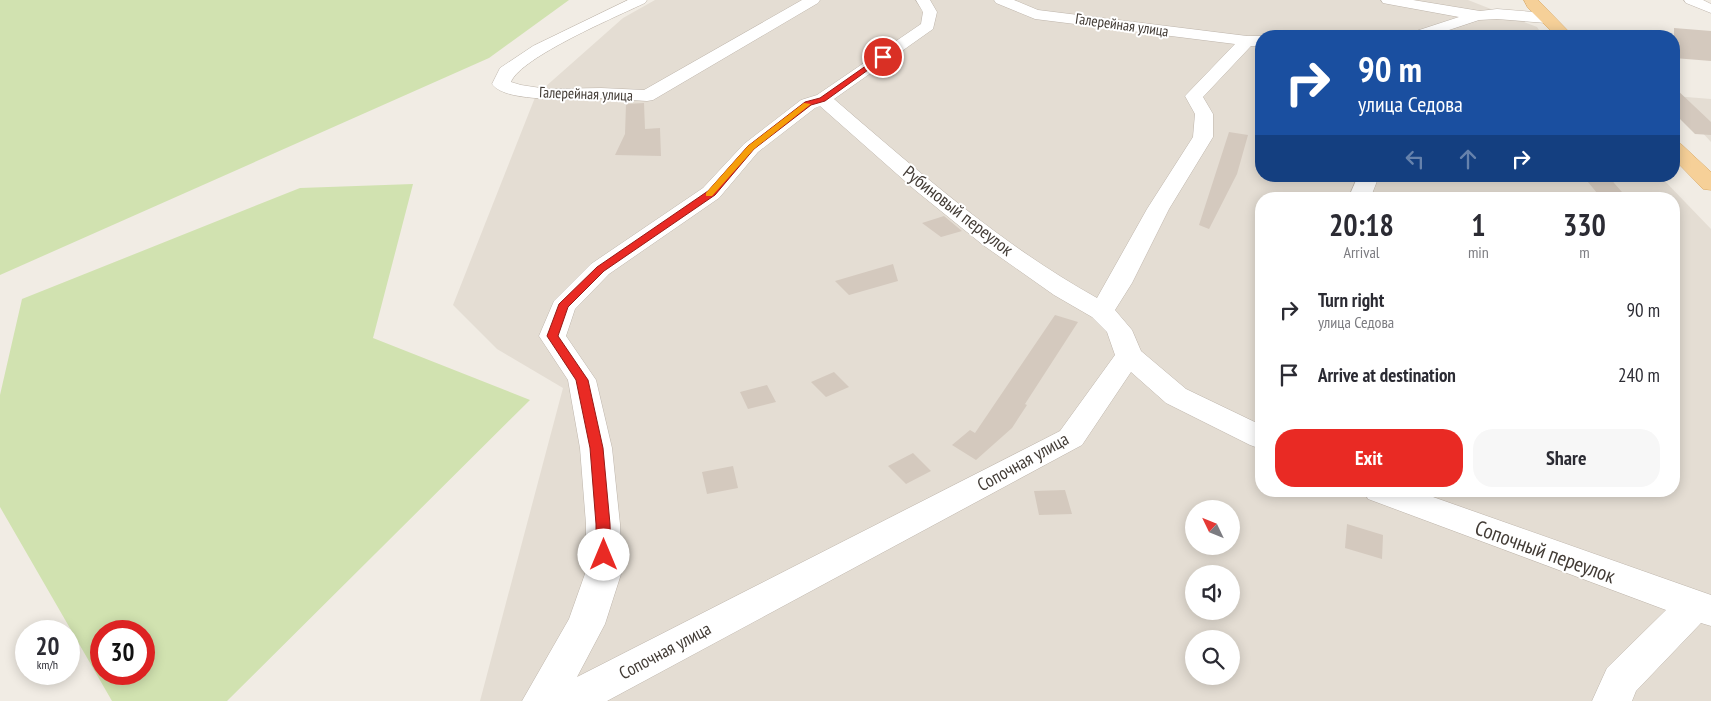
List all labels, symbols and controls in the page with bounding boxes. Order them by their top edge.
street label: Галерейная улица [1074,9,1170,40]
pin [862,36,904,78]
icon: arrive [869,43,897,71]
text: 90 m [1358,46,1422,92]
icon: right [1275,50,1340,115]
street label: Галерейная улица [539,82,633,105]
text: улица Седова [1358,90,1463,118]
icon: left [1401,145,1429,173]
icon: ahead [1454,145,1482,173]
icon: right [1507,145,1535,173]
street label: Рубиновый переулок [899,160,1018,261]
text: 20:18 [1329,205,1394,244]
text: 1 [1471,205,1486,244]
text: 330 [1563,205,1606,244]
text: Arrival [1343,242,1380,262]
text: min [1468,242,1489,262]
text: m [1579,242,1590,262]
text: Turn right [1318,288,1384,312]
icon: right [1275,296,1303,324]
text: 90 m [1627,298,1660,322]
text: улица Седова [1318,312,1394,332]
icon: arrive [1275,361,1303,389]
text: Arrive at destination [1318,363,1456,387]
text: 240 m [1618,363,1660,387]
street label: Сопочная улица [973,427,1072,496]
button: Exit [1275,429,1463,487]
button: Share [1473,429,1660,487]
north arrow [1185,500,1240,555]
map controls [1185,500,1240,685]
street label: Сопочный переулок [1471,514,1619,589]
position arrow [577,528,629,580]
button: sound [1185,565,1240,620]
street label: Сопочная улица [615,617,715,684]
speed limit sign: 30 [90,620,155,685]
text: 20 [36,630,59,662]
button: search [1185,630,1240,685]
text: km/h [37,657,58,672]

